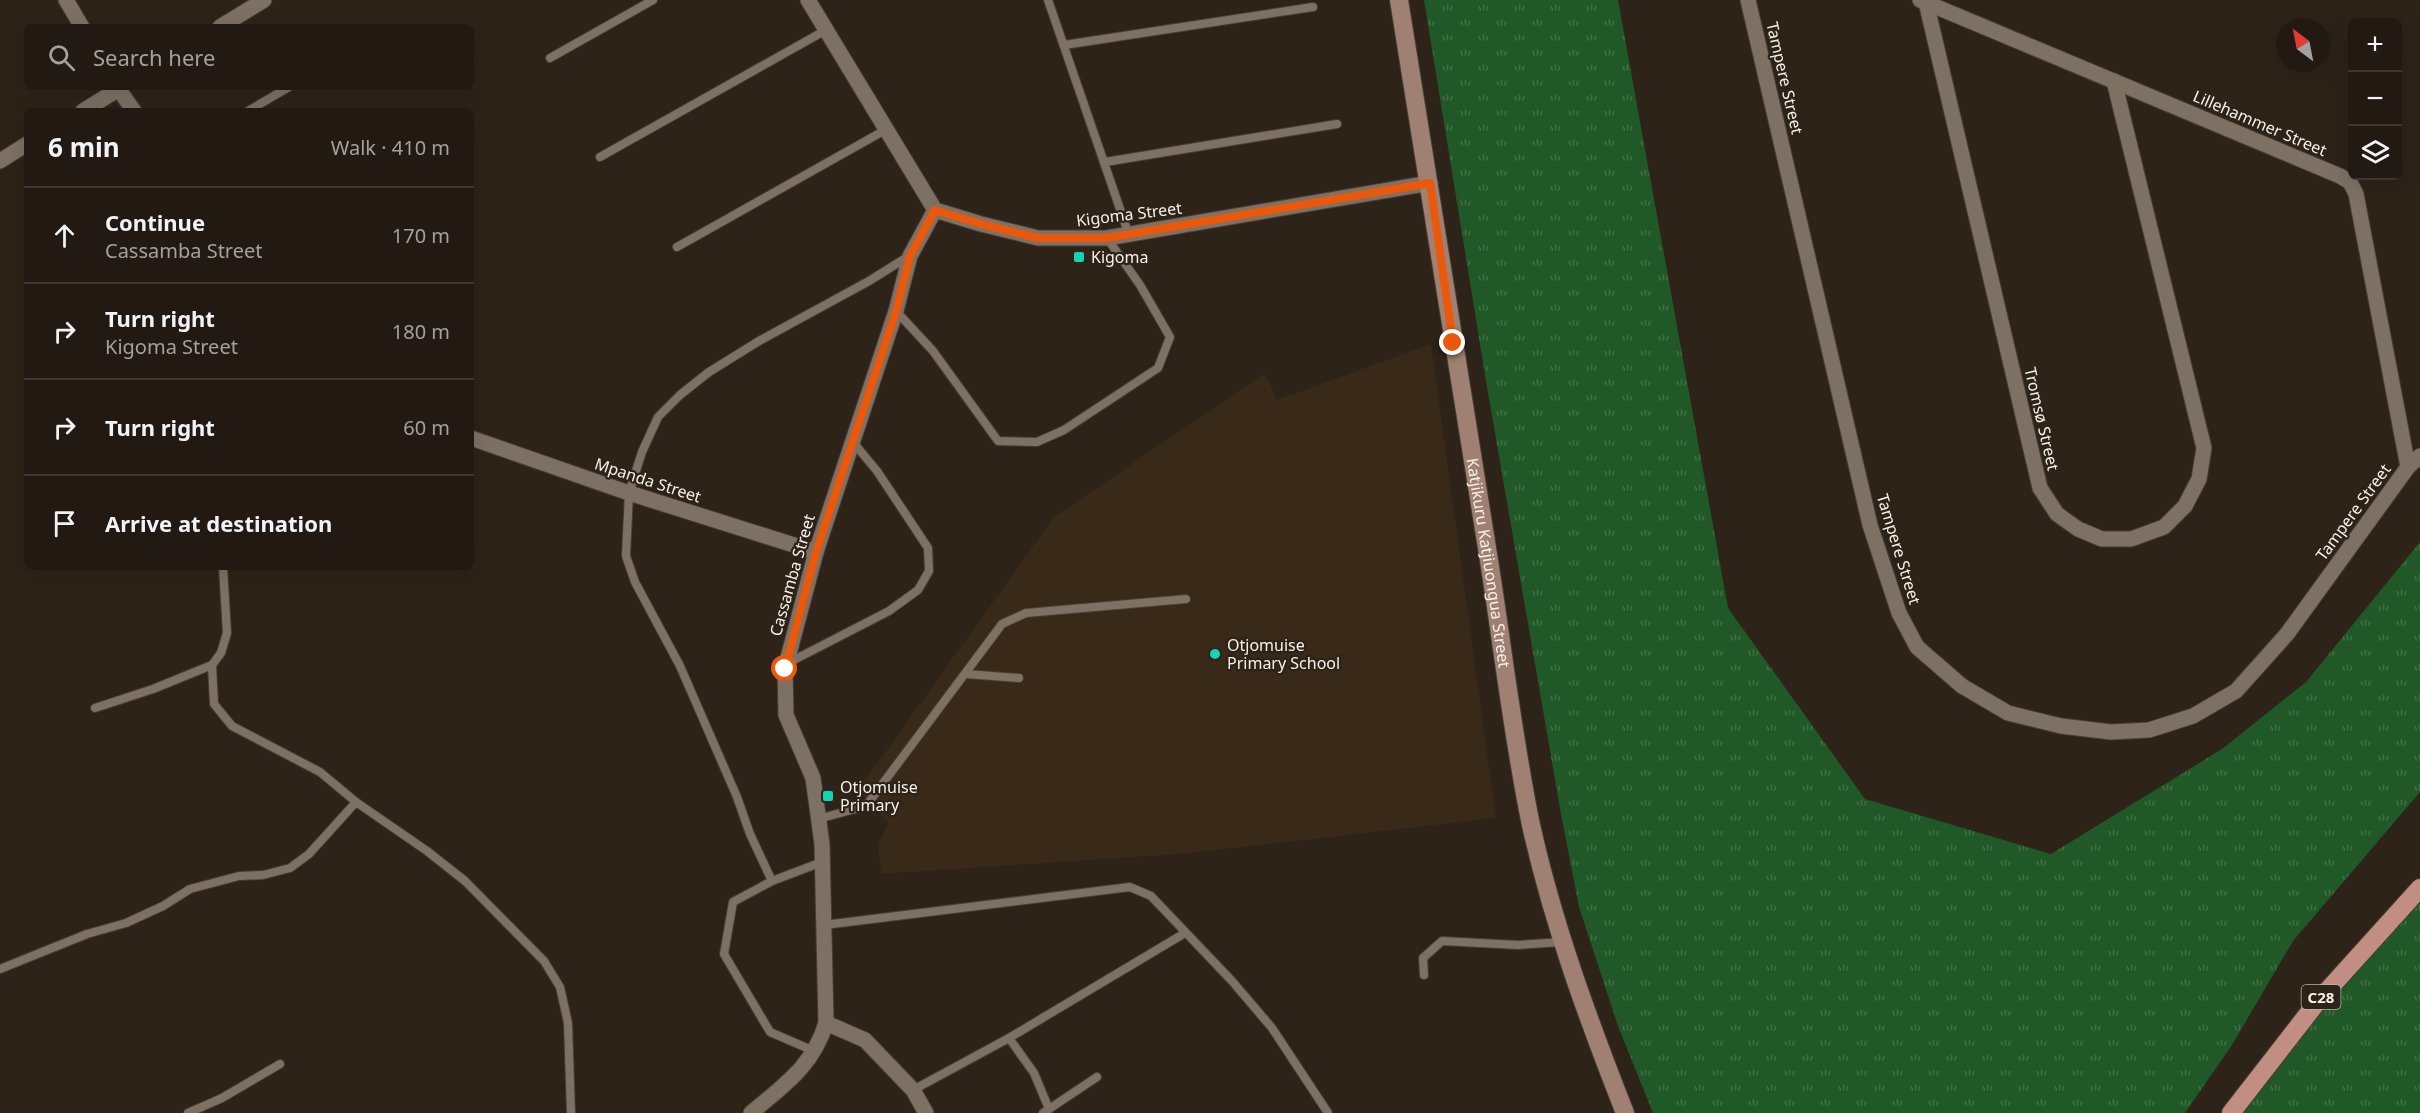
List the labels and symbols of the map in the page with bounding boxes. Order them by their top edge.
north arrow [2276,18,2330,72]
street label: Tampere Street [1761,20,1809,137]
street label: Lillehammer Street [2190,85,2330,161]
street label: Kigoma Street [1075,197,1183,231]
place label: Kigoma [1091,246,1149,268]
marker: Kigoma [1072,250,1086,264]
route end [1439,329,1465,355]
street label: Tromsø Street [2019,365,2065,473]
street label: Mpanda Street [592,452,704,508]
street label: Katjikuru Katjiuongua Street [1462,456,1516,669]
street label: Tampere Street [2310,459,2396,565]
street label: Tampere Street [1872,491,1926,607]
street label: Cassamba Street [764,511,820,639]
place label: Otjomuise Primary School [1227,634,1340,674]
marker: Otjomuise Primary School [1208,647,1222,661]
route start [771,655,797,681]
place label: Otjomuise Primary [840,776,918,816]
marker: Otjomuise Primary [821,789,835,803]
road number: C28 [2302,985,2340,1009]

